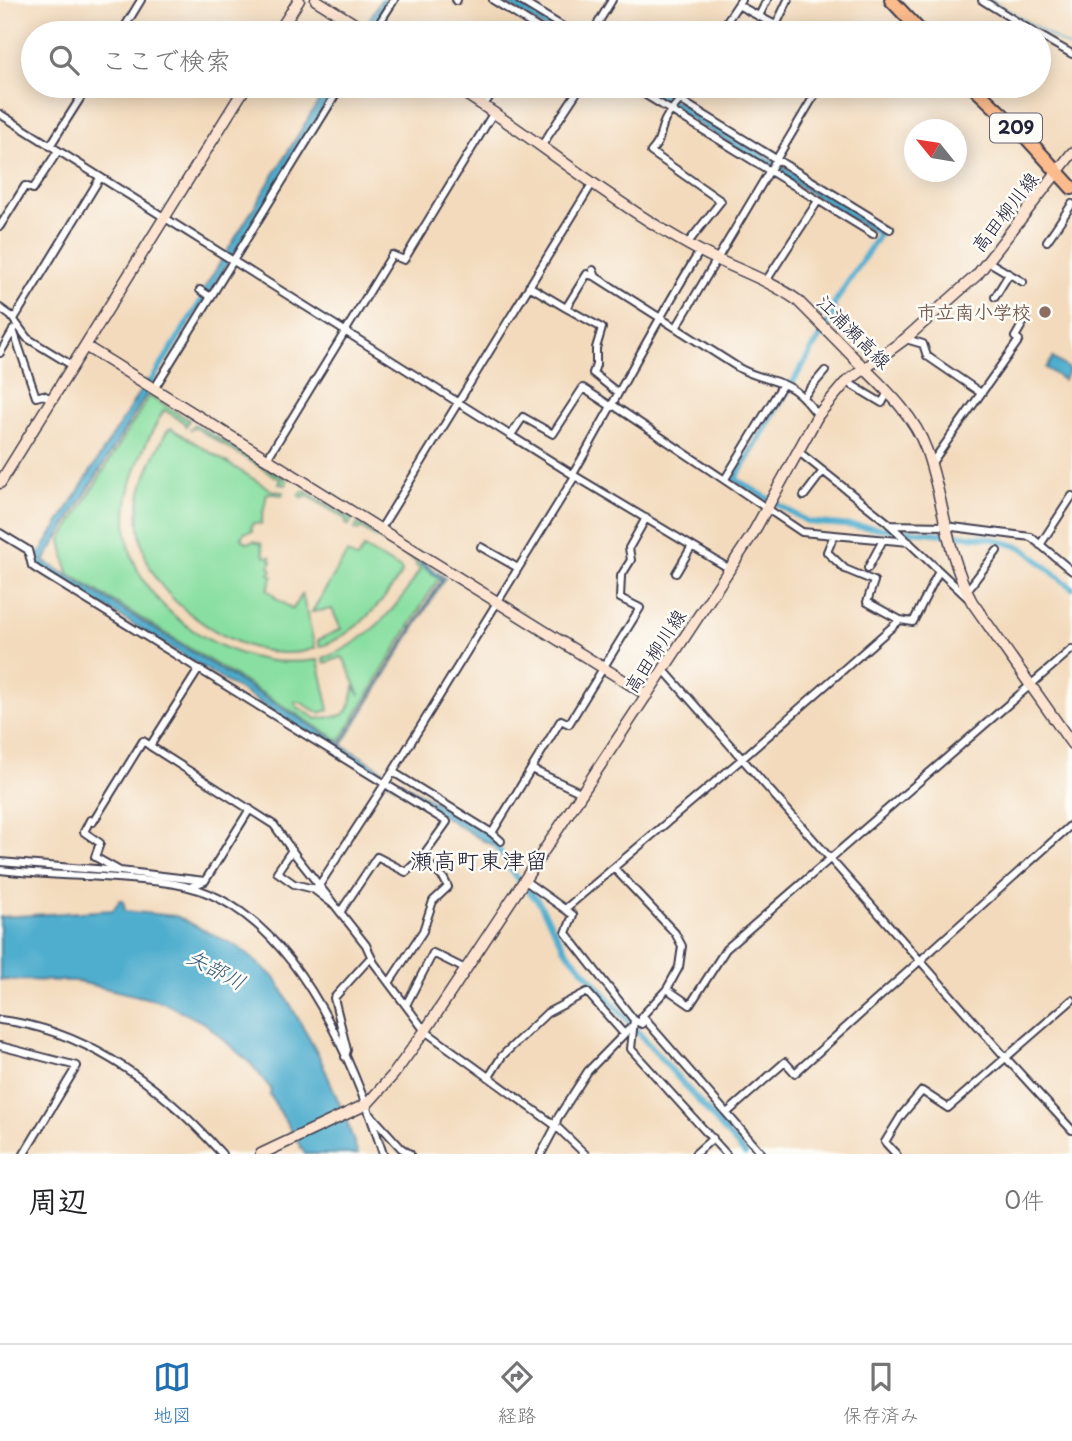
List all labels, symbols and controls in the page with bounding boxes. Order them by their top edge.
search box [21,21,1051,98]
text: ここで検索 [101,40,231,79]
icon: search [45,41,83,79]
road number: 209 [990,113,1042,142]
north arrow [904,119,967,182]
street label: 高田柳川線 [964,165,1044,257]
street label: 江浦瀬高線 [811,288,898,375]
place label: 市立南小学校 [917,297,1031,325]
marker: 市立南小学校 [1037,304,1053,320]
street label: 高田柳川線 [617,603,692,698]
district label: 瀬高町東津留 [410,842,548,877]
water label: 矢部川 [182,939,252,997]
text: 周辺 [28,1177,88,1222]
text: 0件 [1004,1182,1044,1217]
tab: 地図 [153,1358,191,1428]
tab: 経路 [498,1358,536,1428]
tab: 保存済み [843,1358,919,1428]

